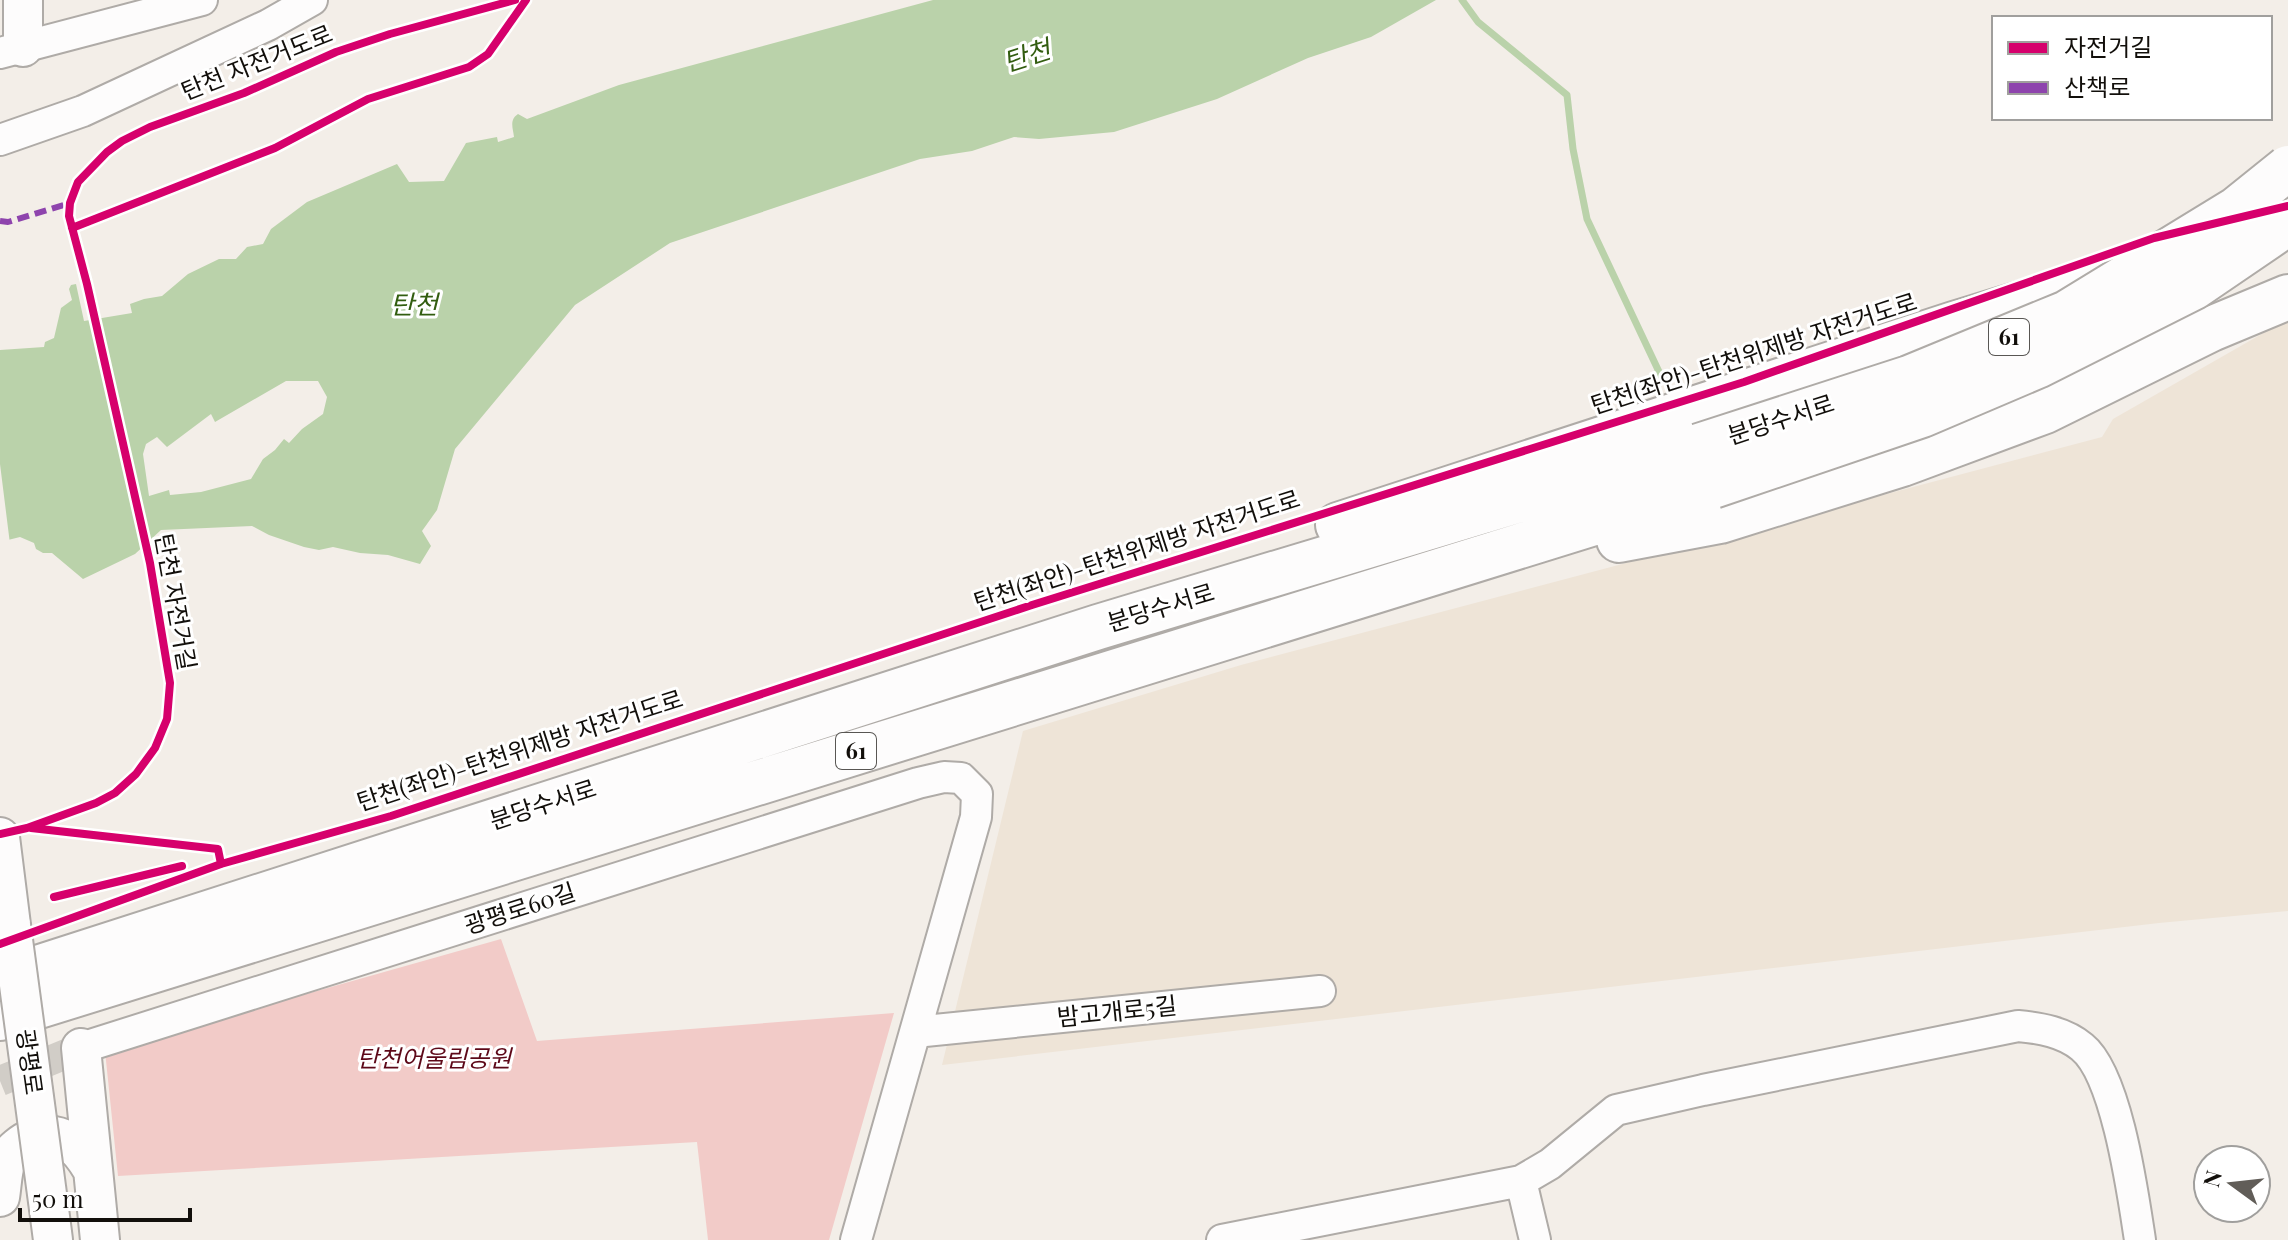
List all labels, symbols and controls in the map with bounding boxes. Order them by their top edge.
street label: 탄천 자전거도로 [176,16,337,106]
legend [1992,16,2272,120]
water label: 탄천 [998,30,1058,79]
text: 자전거길 [2064,30,2152,62]
text: 산책로 [2064,70,2130,102]
street label: 탄천(좌안)-탄천위제방 자전거도로 [1586,284,1921,420]
water label: 탄천 [390,286,441,321]
road number: 61 [1989,319,2029,355]
street label: 분당수서로 [1723,386,1838,450]
street label: 탄천(좌안)-탄천위제방 자전거도로 [969,481,1304,617]
street label: 탄천 자전거길 [149,531,205,673]
street label: 분당수서로 [1103,575,1218,638]
street label: 탄천(좌안)-탄천위제방 자전거도로 [352,681,687,817]
road number: 61 [836,733,876,769]
street label: 분당수서로 [485,771,600,835]
street label: 광평로60길 [460,874,579,940]
street label: 밤고개로5길 [1055,988,1178,1032]
street label: 광평로 [11,1027,51,1097]
park label: 탄천어울림공원 [357,1041,513,1073]
north arrow [2192,1144,2272,1224]
text: N [2195,1167,2228,1190]
scale bar [20,1172,190,1222]
text: 50 m [32,1182,84,1214]

